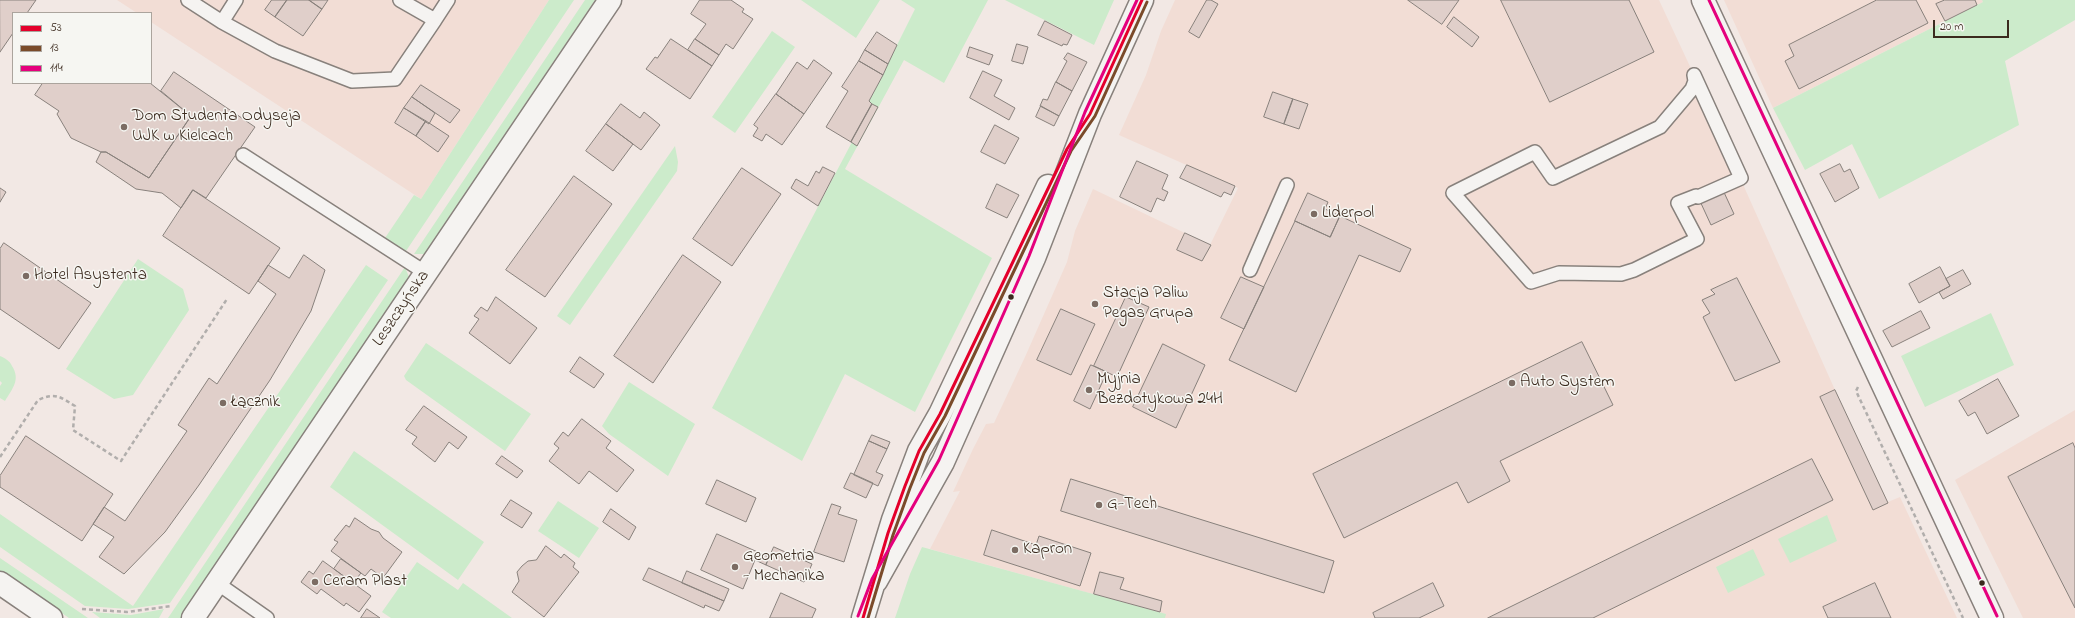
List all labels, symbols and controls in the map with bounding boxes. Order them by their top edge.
legend [12,12,152,84]
scale bar [1935,12,2011,38]
text: 20 m [1940,18,1963,36]
text: 53 [50,19,62,37]
text: 13 [50,39,59,57]
text: 114 [50,59,63,77]
place label: Dom Studenta Odyseja UJK w Kielcach [132,107,301,147]
marker: Dom Studenta Odyseja UJK w Kielcach [119,122,129,132]
place label: Liderpol [1322,204,1374,224]
marker: Liderpol [1309,209,1319,219]
place label: Hotel Asystenta [34,266,147,286]
street label: Leszczyńska [369,267,435,351]
marker: Hotel Asystenta [21,271,31,281]
place label: Stacja Paliw Pegas Grupa [1103,284,1193,324]
unlabelled marker [1006,292,1016,302]
marker: Stacja Paliw Pegas Grupa [1090,299,1100,309]
place label: Myjnia Bezdotykowa 24H [1097,370,1223,410]
place label: Auto System [1520,373,1614,393]
marker: Auto System [1507,378,1517,388]
marker: Myjnia Bezdotykowa 24H [1084,385,1094,395]
place label: Łącznik [231,393,280,413]
marker: Łącznik [218,398,228,408]
place label: G-Tech [1107,495,1157,515]
marker: G-Tech [1094,500,1104,510]
place label: Kapron [1023,540,1072,560]
marker: Kapron [1010,545,1020,555]
place label: Geometria - Mechanika [743,547,824,587]
marker: Geometria - Mechanika [730,562,740,572]
place label: Ceram Plast [323,572,407,592]
marker: Ceram Plast [310,577,320,587]
unlabelled marker [1977,578,1987,588]

